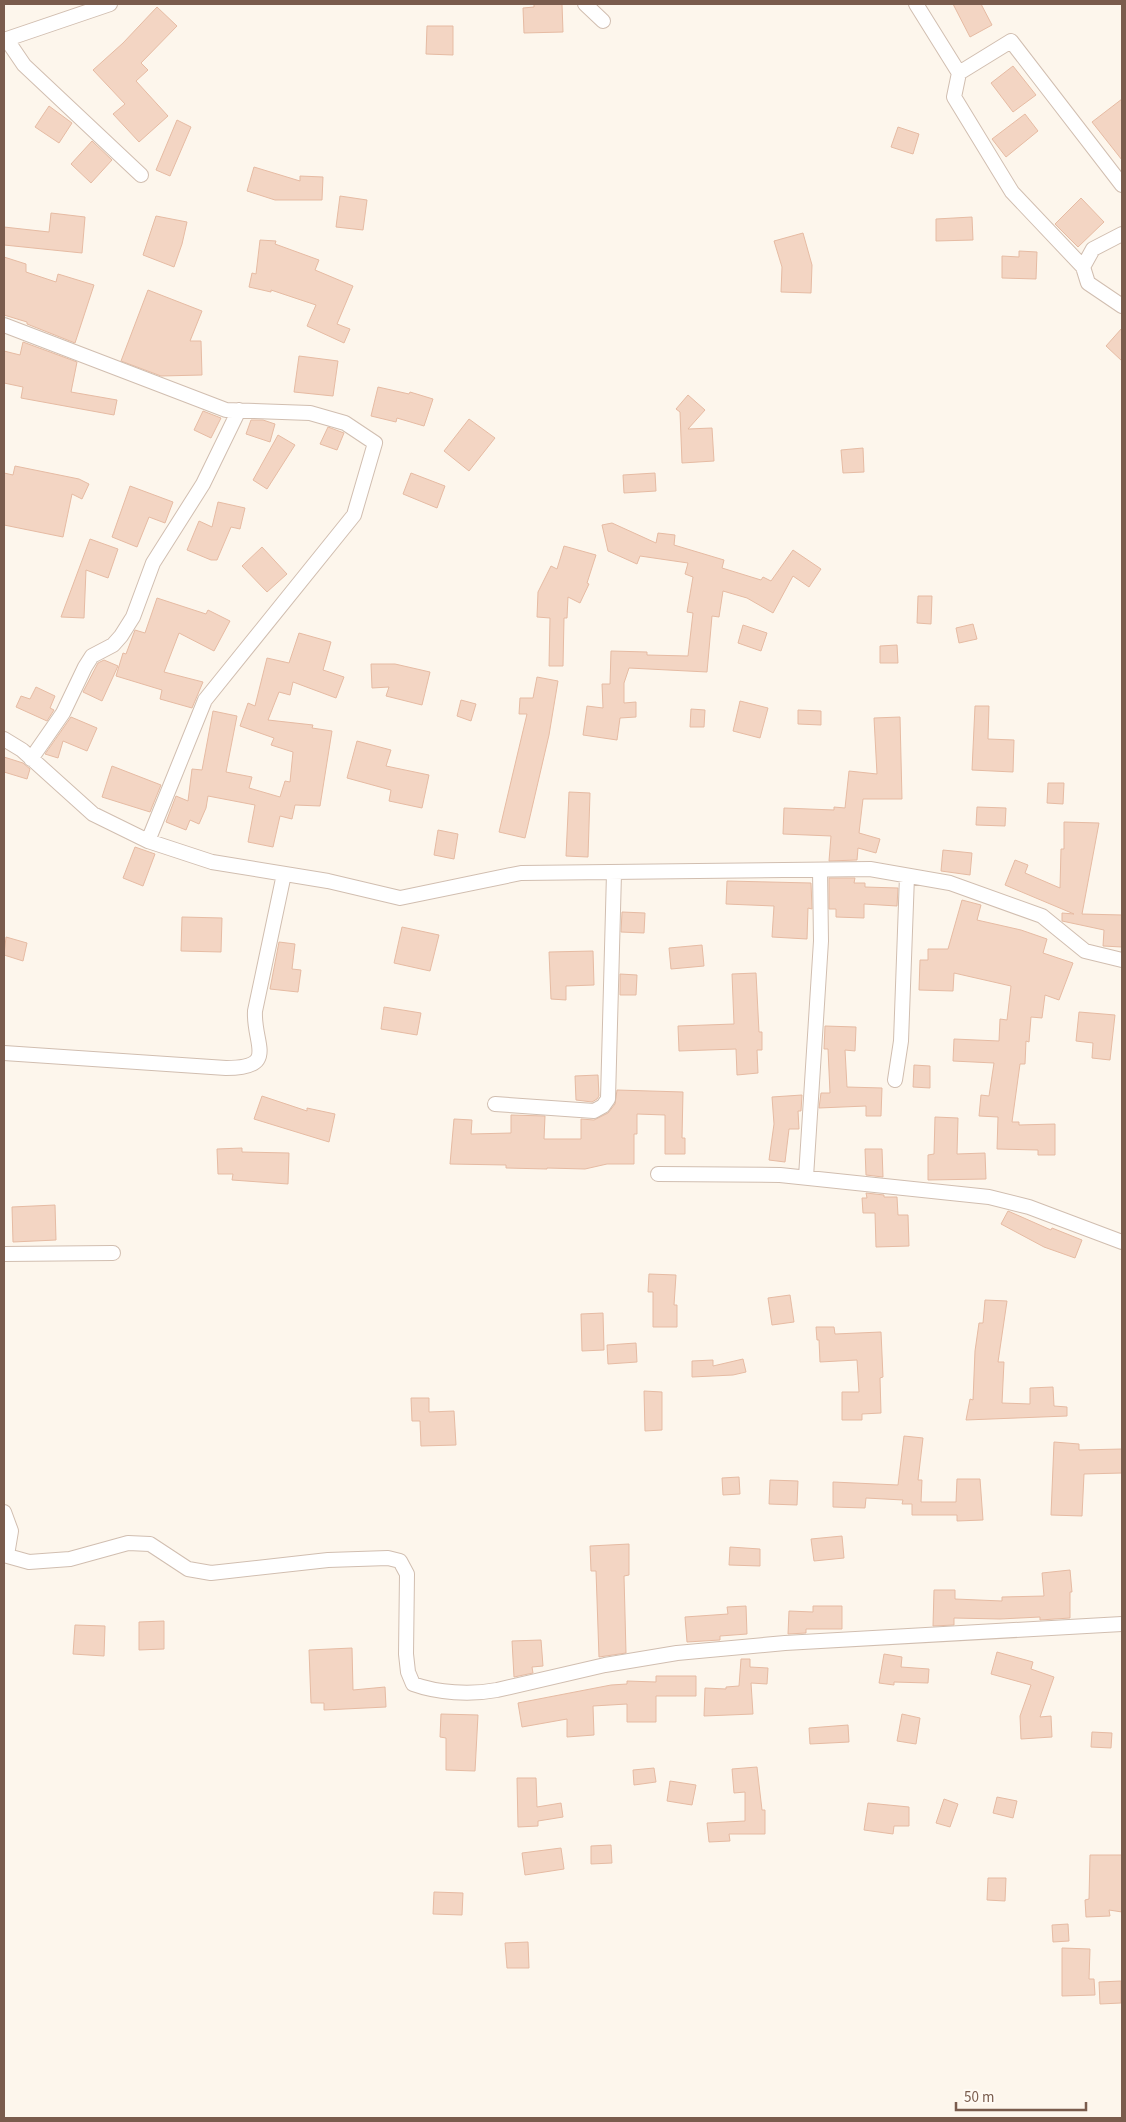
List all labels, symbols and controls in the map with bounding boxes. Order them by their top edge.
scale bar [956,2080,1086,2112]
text: 50 m [964,2087,994,2108]

